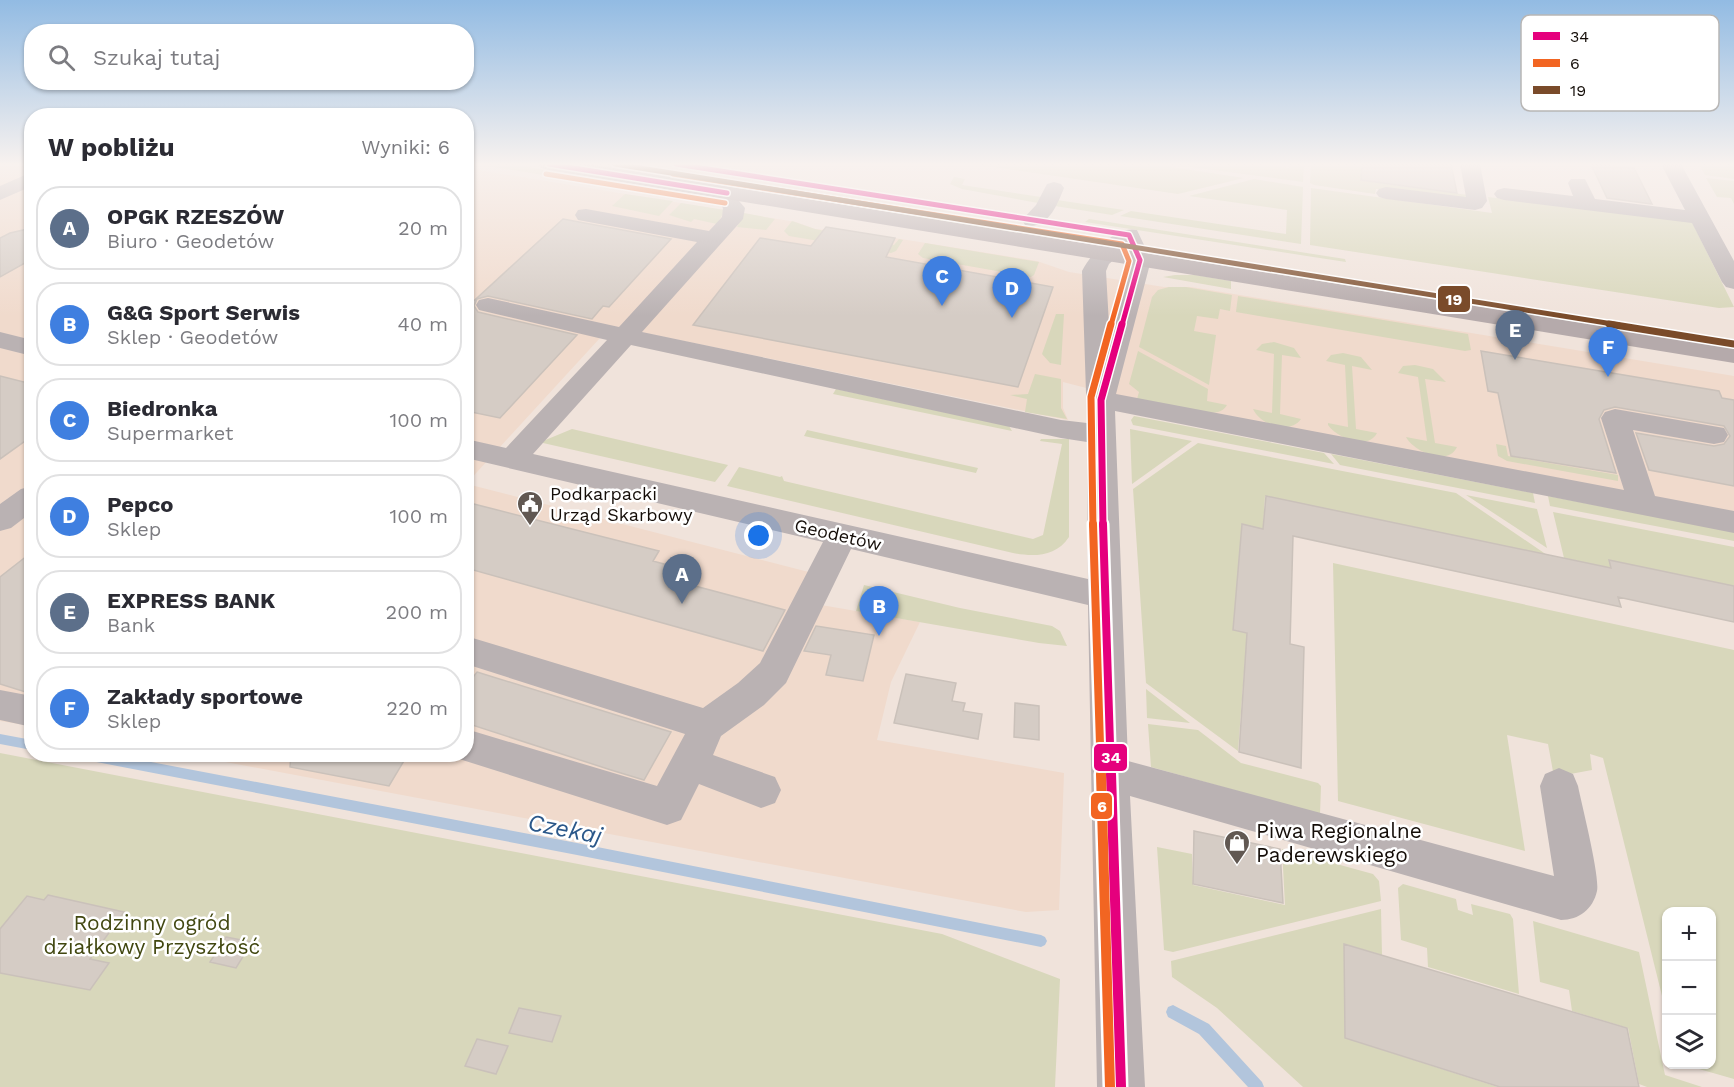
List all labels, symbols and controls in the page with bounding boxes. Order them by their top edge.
legend [1521,15,1719,111]
search box [24,24,474,90]
text: 34 [1570,27,1589,46]
icon: search [45,41,78,74]
text: Szukaj tutaj [93,45,220,70]
text: 6 [1570,54,1580,73]
text: 19 [1570,81,1586,100]
text: W pobliżu [48,132,175,162]
text: Wyniki: 6 [361,135,450,159]
text: OPGK RZESZÓW [107,204,284,229]
text: A [63,216,76,240]
text: 20 m [398,216,448,240]
text: Biuro · Geodetów [107,229,274,253]
pin: C [922,256,962,306]
pin: D [992,268,1032,318]
line badge: 19 [1437,285,1471,313]
text: 19 [1446,290,1463,309]
text: G&G Sport Serwis [107,300,300,325]
pin: E [1496,310,1534,360]
text: B [63,312,76,336]
text: 40 m [397,312,448,336]
text: Sklep · Geodetów [107,325,278,349]
pin: F [1588,328,1628,377]
text: Biedronka [107,396,217,421]
text: C [63,408,76,432]
text: 100 m [389,408,448,432]
text: Supermarket [107,421,233,445]
place label: Podkarpacki Urząd Skarbowy [550,483,693,525]
public building icon: Podkarpacki Urząd Skarbowy [515,489,545,527]
text: Pepco [107,492,174,517]
text: D [62,504,77,528]
text: 100 m [389,504,448,528]
street label: Geodetów [793,514,884,555]
text: Sklep [107,517,161,541]
your location [744,521,773,550]
pin: A [662,554,702,604]
pin: B [860,586,898,636]
text: EXPRESS BANK [107,588,275,613]
text: E [63,600,76,624]
text: 200 m [386,600,448,624]
text: Bank [107,613,155,637]
text: Zakłady sportowe [107,684,303,709]
text: F [63,696,76,720]
text: 220 m [386,696,448,720]
text: Sklep [107,709,161,733]
line badge: 34 [1093,743,1128,772]
text: 34 [1101,748,1121,767]
line badge: 6 [1090,792,1113,820]
text: 6 [1097,797,1107,816]
water label: Czekaj [525,808,605,850]
place label: Piwa Regionalne Paderewskiego [1256,818,1422,867]
shop icon: Piwa Regionalne Paderewskiego [1222,828,1252,866]
map controls [1662,907,1716,1069]
button: + [1662,907,1716,961]
park label: Rodzinny ogród działkowy Przyszłość [44,910,260,959]
button: − [1662,961,1716,1015]
button: layers [1662,1015,1716,1069]

